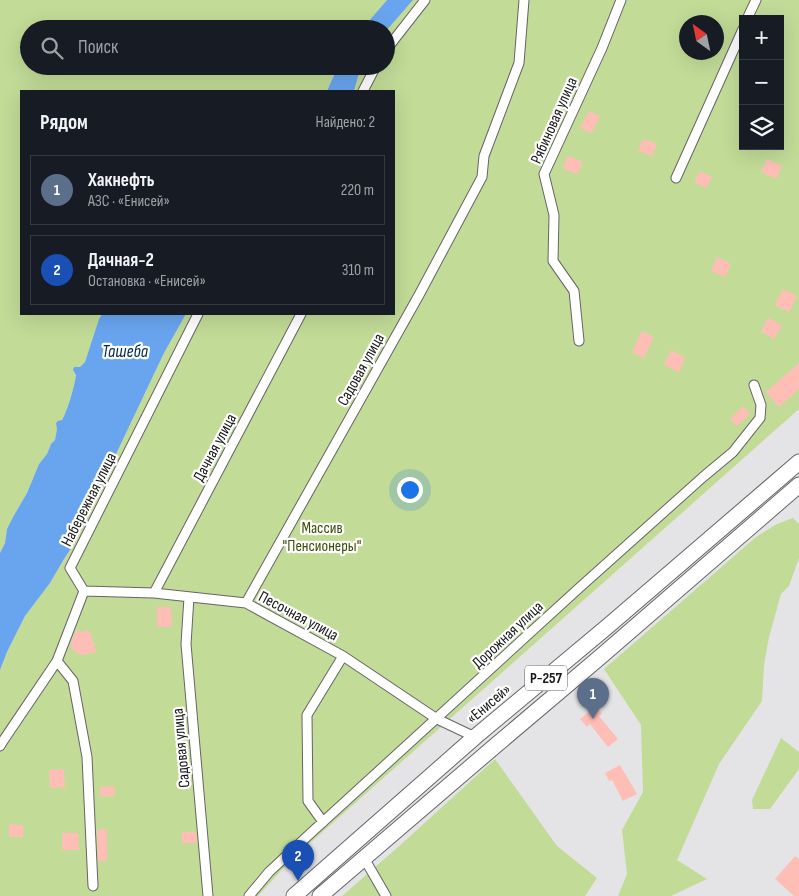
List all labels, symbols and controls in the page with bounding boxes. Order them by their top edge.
north arrow [679,15,724,60]
map controls [739,15,784,150]
button: + [739,15,784,60]
search box [20,20,395,75]
icon: search [38,34,66,62]
text: Поиск [78,36,118,59]
button: − [739,60,784,105]
street label: Рябиновая улица [527,75,582,167]
button: layers [739,105,784,150]
text: Рядом [40,110,88,135]
text: Найдено: 2 [316,113,375,132]
text: Хакнефть [88,169,155,192]
text: 1 [54,181,60,200]
text: 220 m [341,181,374,200]
text: АЗС · «Енисей» [88,192,170,211]
text: Дачная-2 [88,249,154,272]
text: 2 [53,261,61,280]
text: 310 m [342,261,374,280]
text: Остановка · «Енисей» [88,272,206,291]
street label: Садовая улица [334,330,389,409]
water label: Ташеба [102,341,149,362]
street label: Дачная улица [190,411,241,485]
street label: Набережная улица [58,450,121,550]
your location [397,477,423,503]
park label: Массив "Пенсионеры" [283,519,361,556]
street label: Песочная улица [255,587,341,645]
street label: Дорожная улица [469,598,547,673]
road number: Р-257 [525,666,567,690]
pin: 1 [577,678,609,719]
street label: «Енисей» [463,680,515,728]
street label: Садовая улица [169,707,194,788]
pin: 2 [282,840,314,881]

